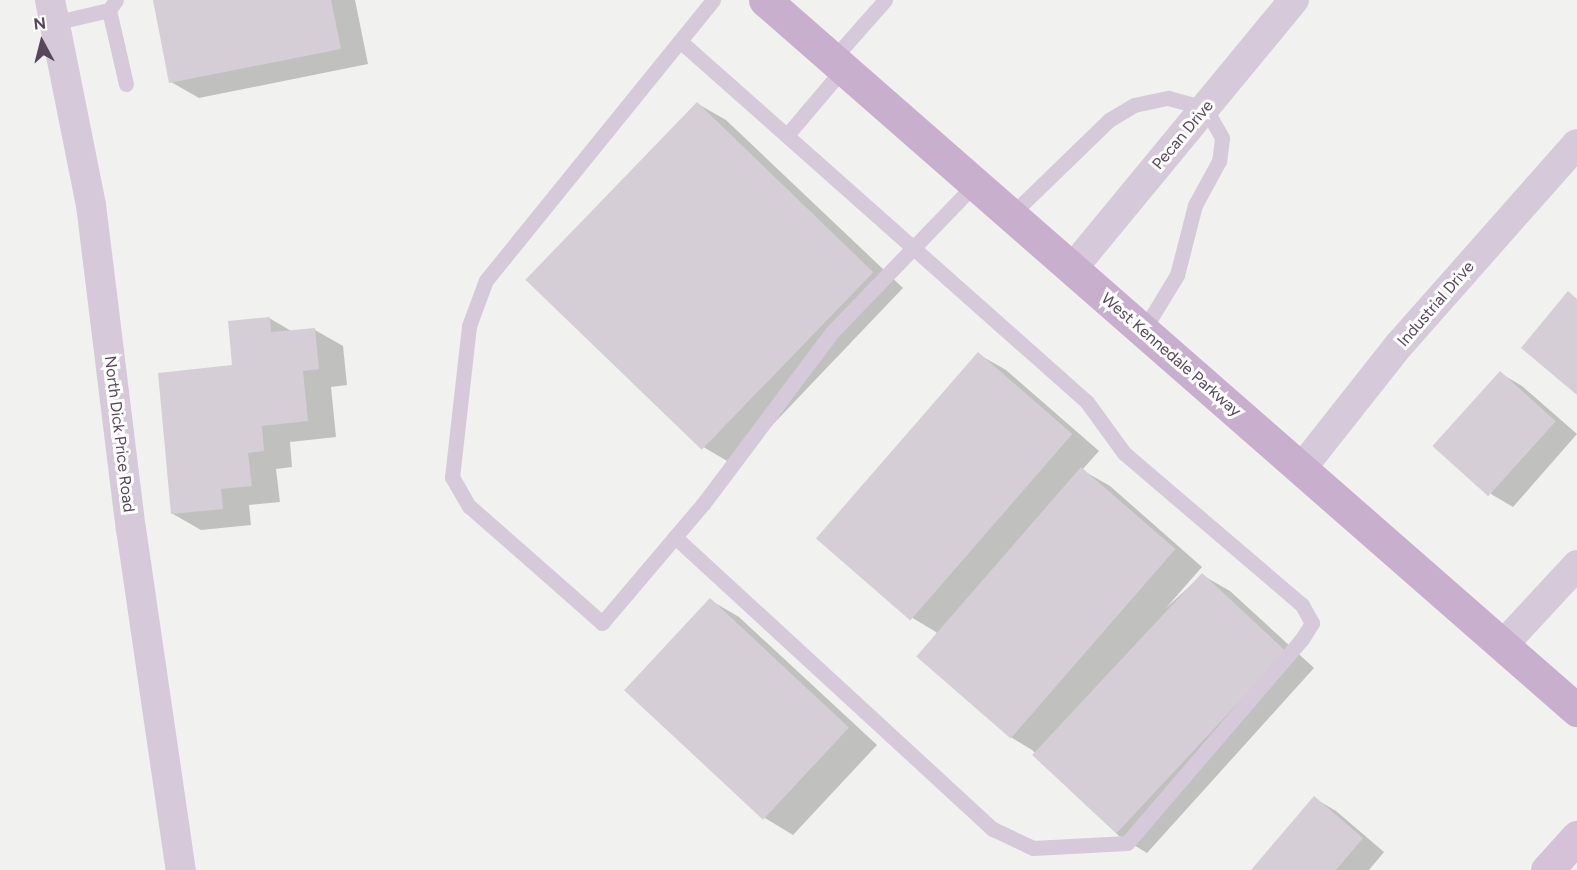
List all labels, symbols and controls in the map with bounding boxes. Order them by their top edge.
north arrow [12,12,72,72]
text: N [32,13,47,34]
street label: Pecan Drive [1148,96,1218,174]
street label: Industrial Drive [1394,257,1478,351]
street label: West Kennedale Parkway [1097,289,1245,421]
street label: North Dick Price Road [100,355,138,513]

